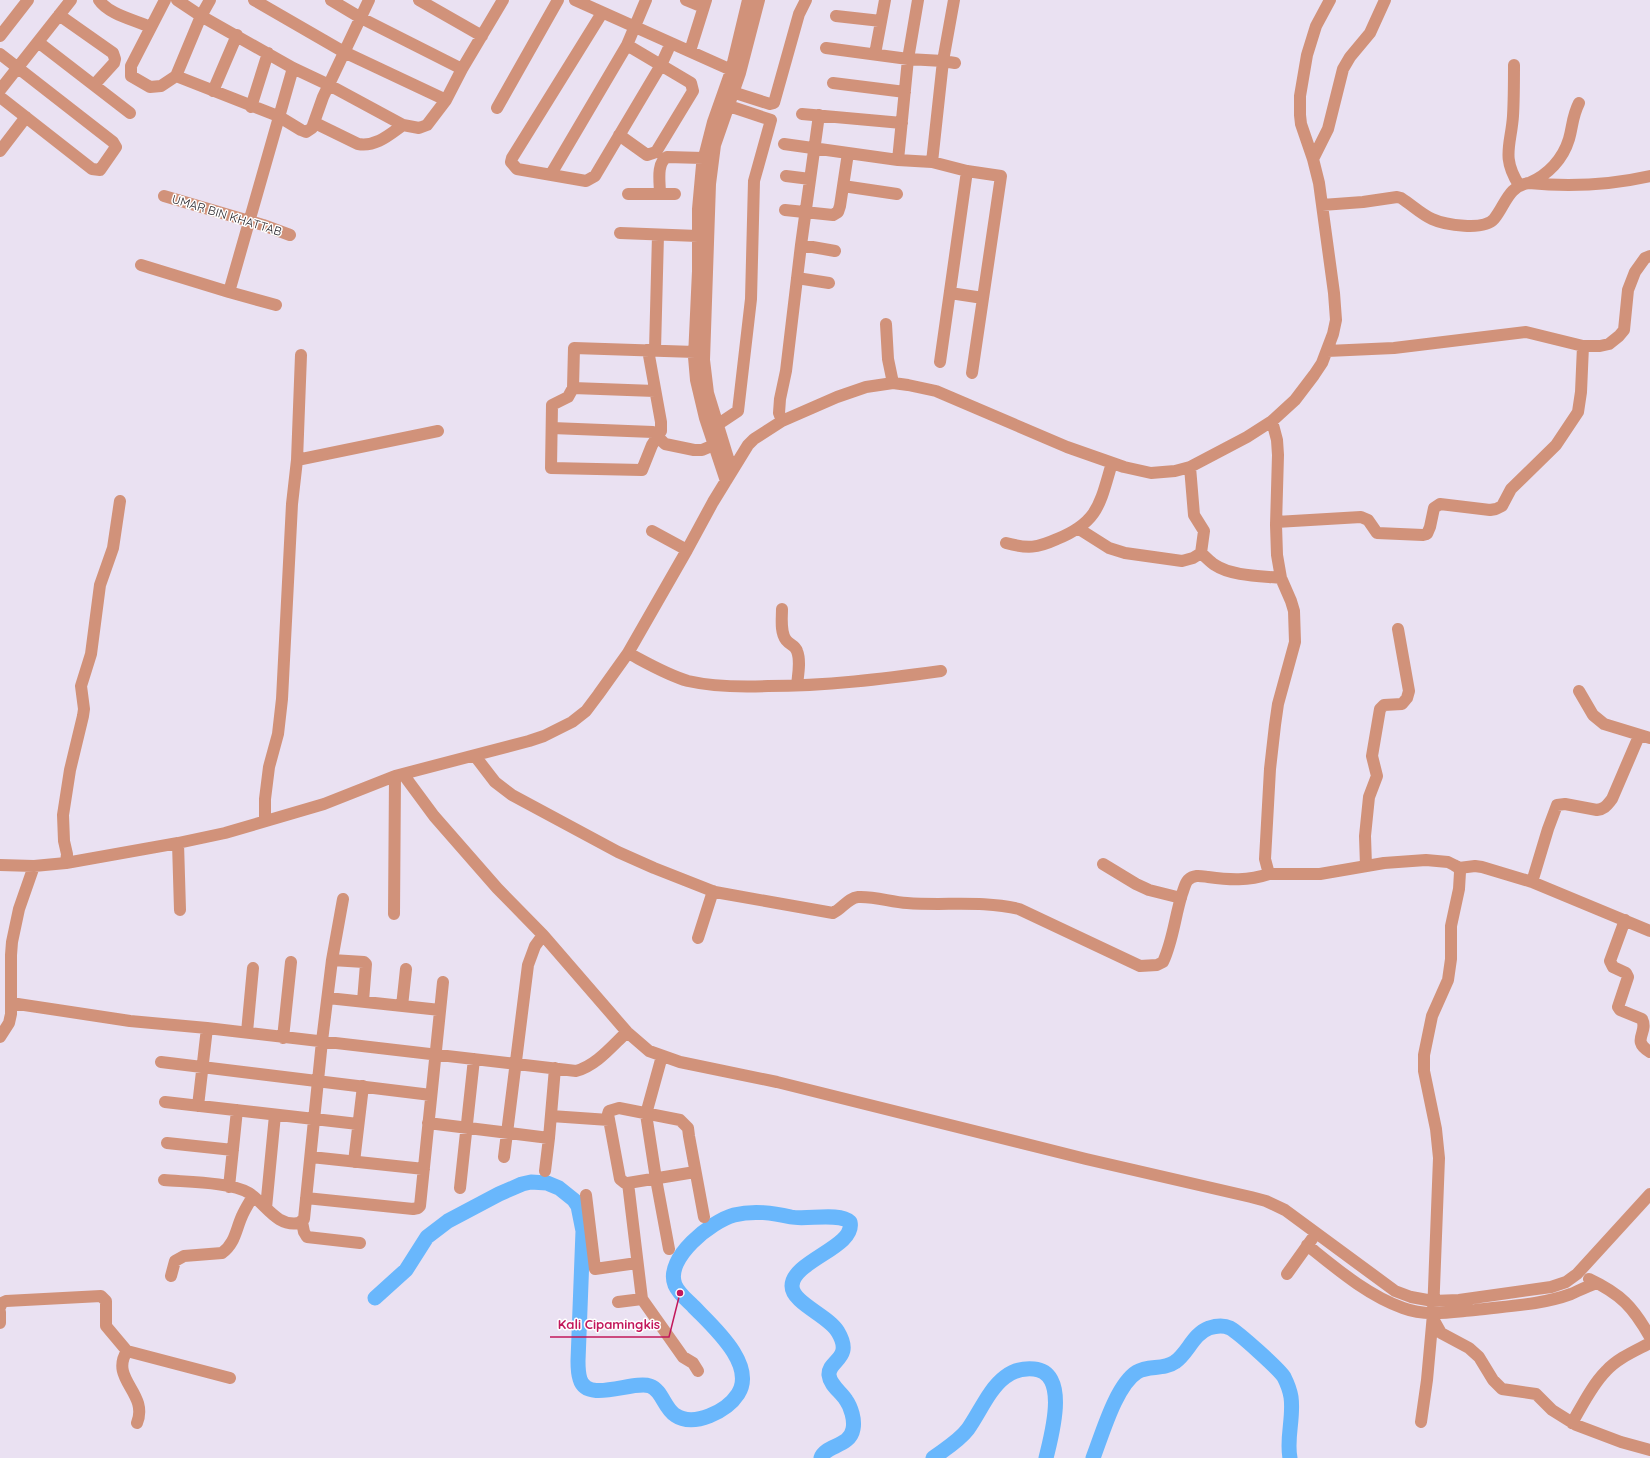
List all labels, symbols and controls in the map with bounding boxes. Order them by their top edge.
street label: UMAR BIN KHATTAB [170,191,284,239]
callout: Kali Cipamingkis [550,1312,669,1337]
text: Kali Cipamingkis [558,1316,660,1332]

